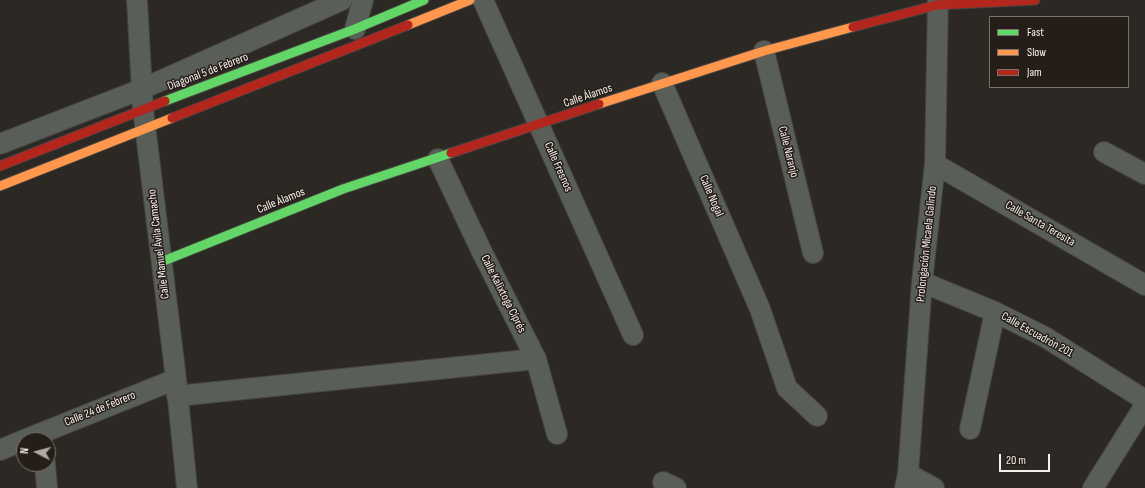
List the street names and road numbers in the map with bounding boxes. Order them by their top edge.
street label: Diagonal 5 de Febrero [166,50,250,94]
street label: Calle Álamos [562,81,614,111]
street label: Calle Naranjo [775,125,801,179]
street label: Calle Fresnos [541,140,575,194]
street label: Calle Nogal [696,173,726,219]
street label: Calle Álamos [255,185,307,217]
street label: Prolongación Micaela Galindo [914,185,940,303]
street label: Calle Manuel Ávila Camacho [145,188,173,300]
street label: Calle Santa Teresita [1003,198,1077,250]
street label: Calle Kalixtoga Ciprés [477,253,529,335]
street label: Calle Escuadrón 201 [999,309,1075,361]
street label: Calle 24 de Febrero [62,388,138,430]

